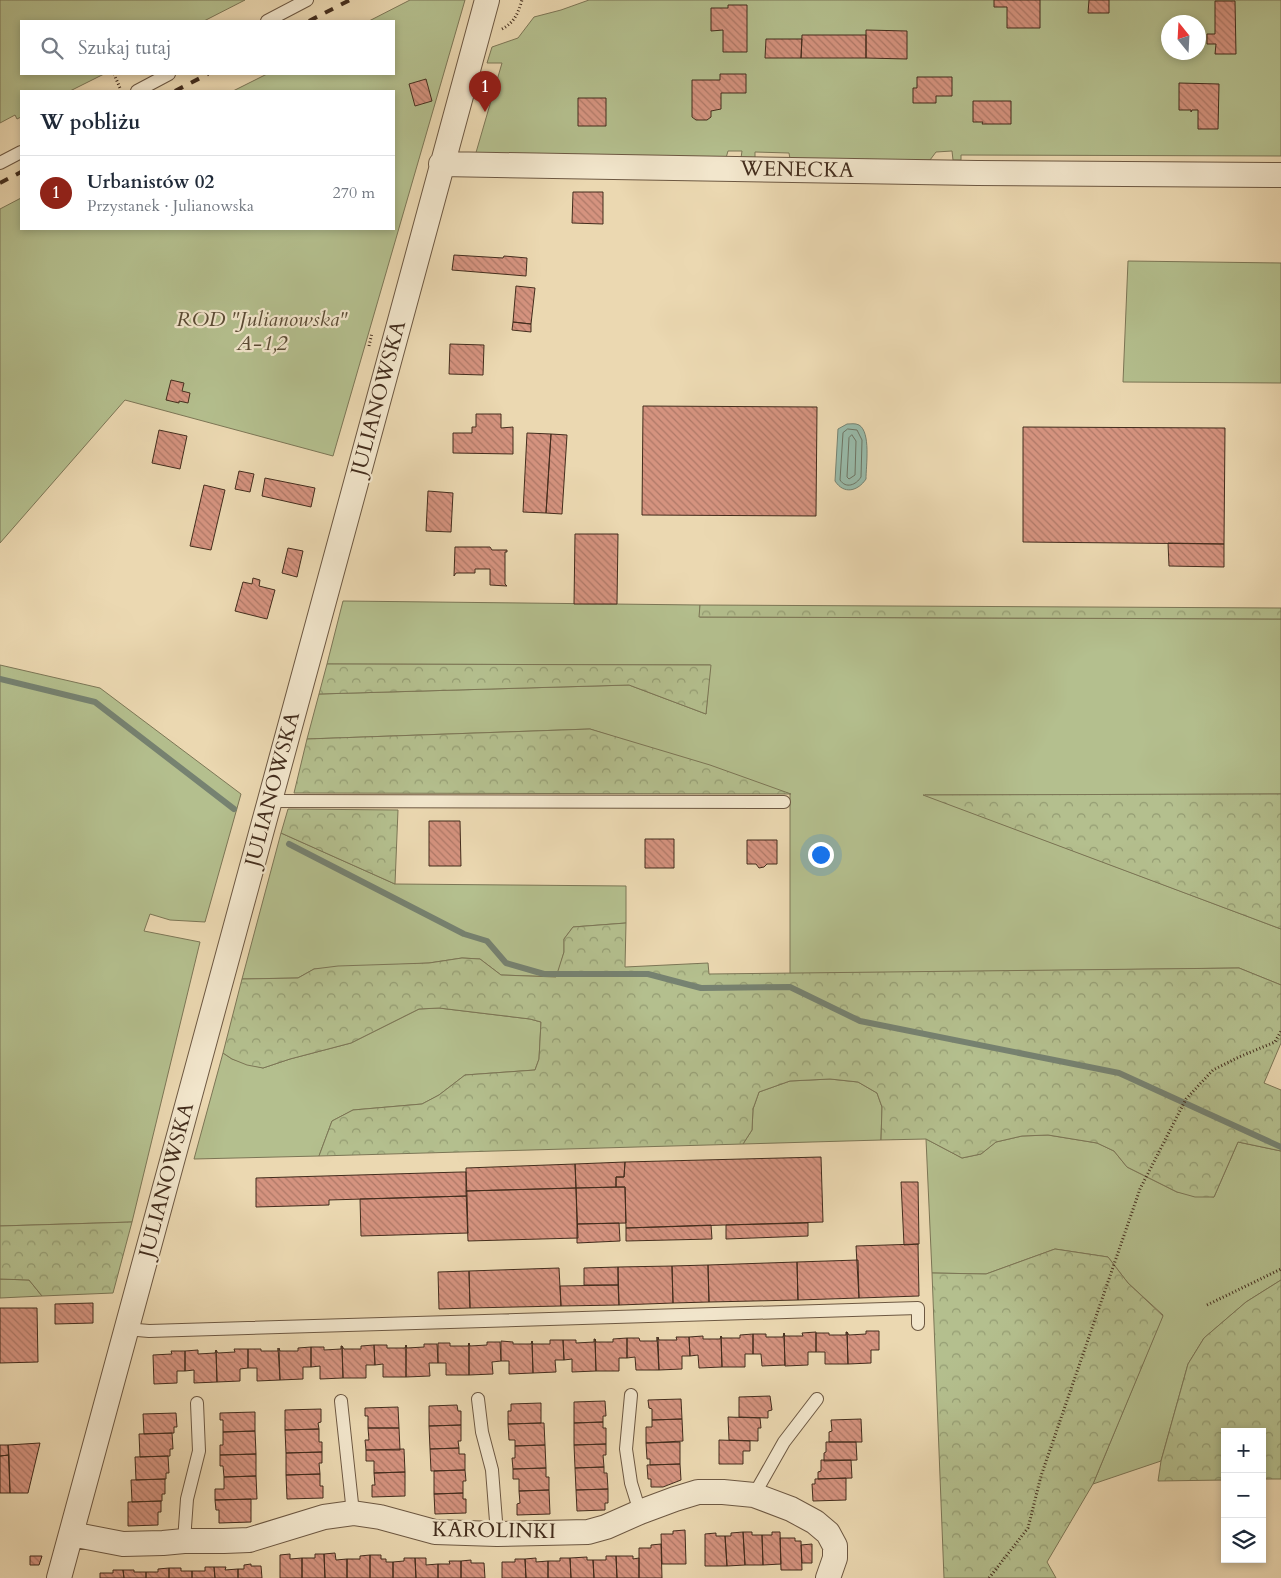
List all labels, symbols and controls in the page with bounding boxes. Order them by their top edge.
north arrow [1161,15,1206,60]
search box [20,20,395,75]
icon: search [38,34,66,62]
text: Szukaj tutaj [78,35,171,61]
pin: 1 [469,71,501,112]
text: W pobliżu [40,108,141,137]
street label: WENECKA [739,154,854,185]
text: Urbanistów 02 [87,169,214,195]
text: 1 [52,182,60,204]
text: 270 m [333,182,375,204]
text: Przystanek · Julianowska [87,195,254,217]
park label: ROD "Julianowska" A-1,2 [176,305,348,358]
street label: JULIANOWSKA [343,317,413,482]
street label: JULIANOWSKA [237,708,307,873]
your location [808,842,834,868]
street label: JULIANOWSKA [131,1099,201,1264]
map controls [1221,1428,1266,1563]
button: + [1221,1428,1266,1473]
button: − [1221,1473,1266,1518]
street label: KAROLINKI [432,1515,556,1546]
button: layers [1221,1518,1266,1563]

